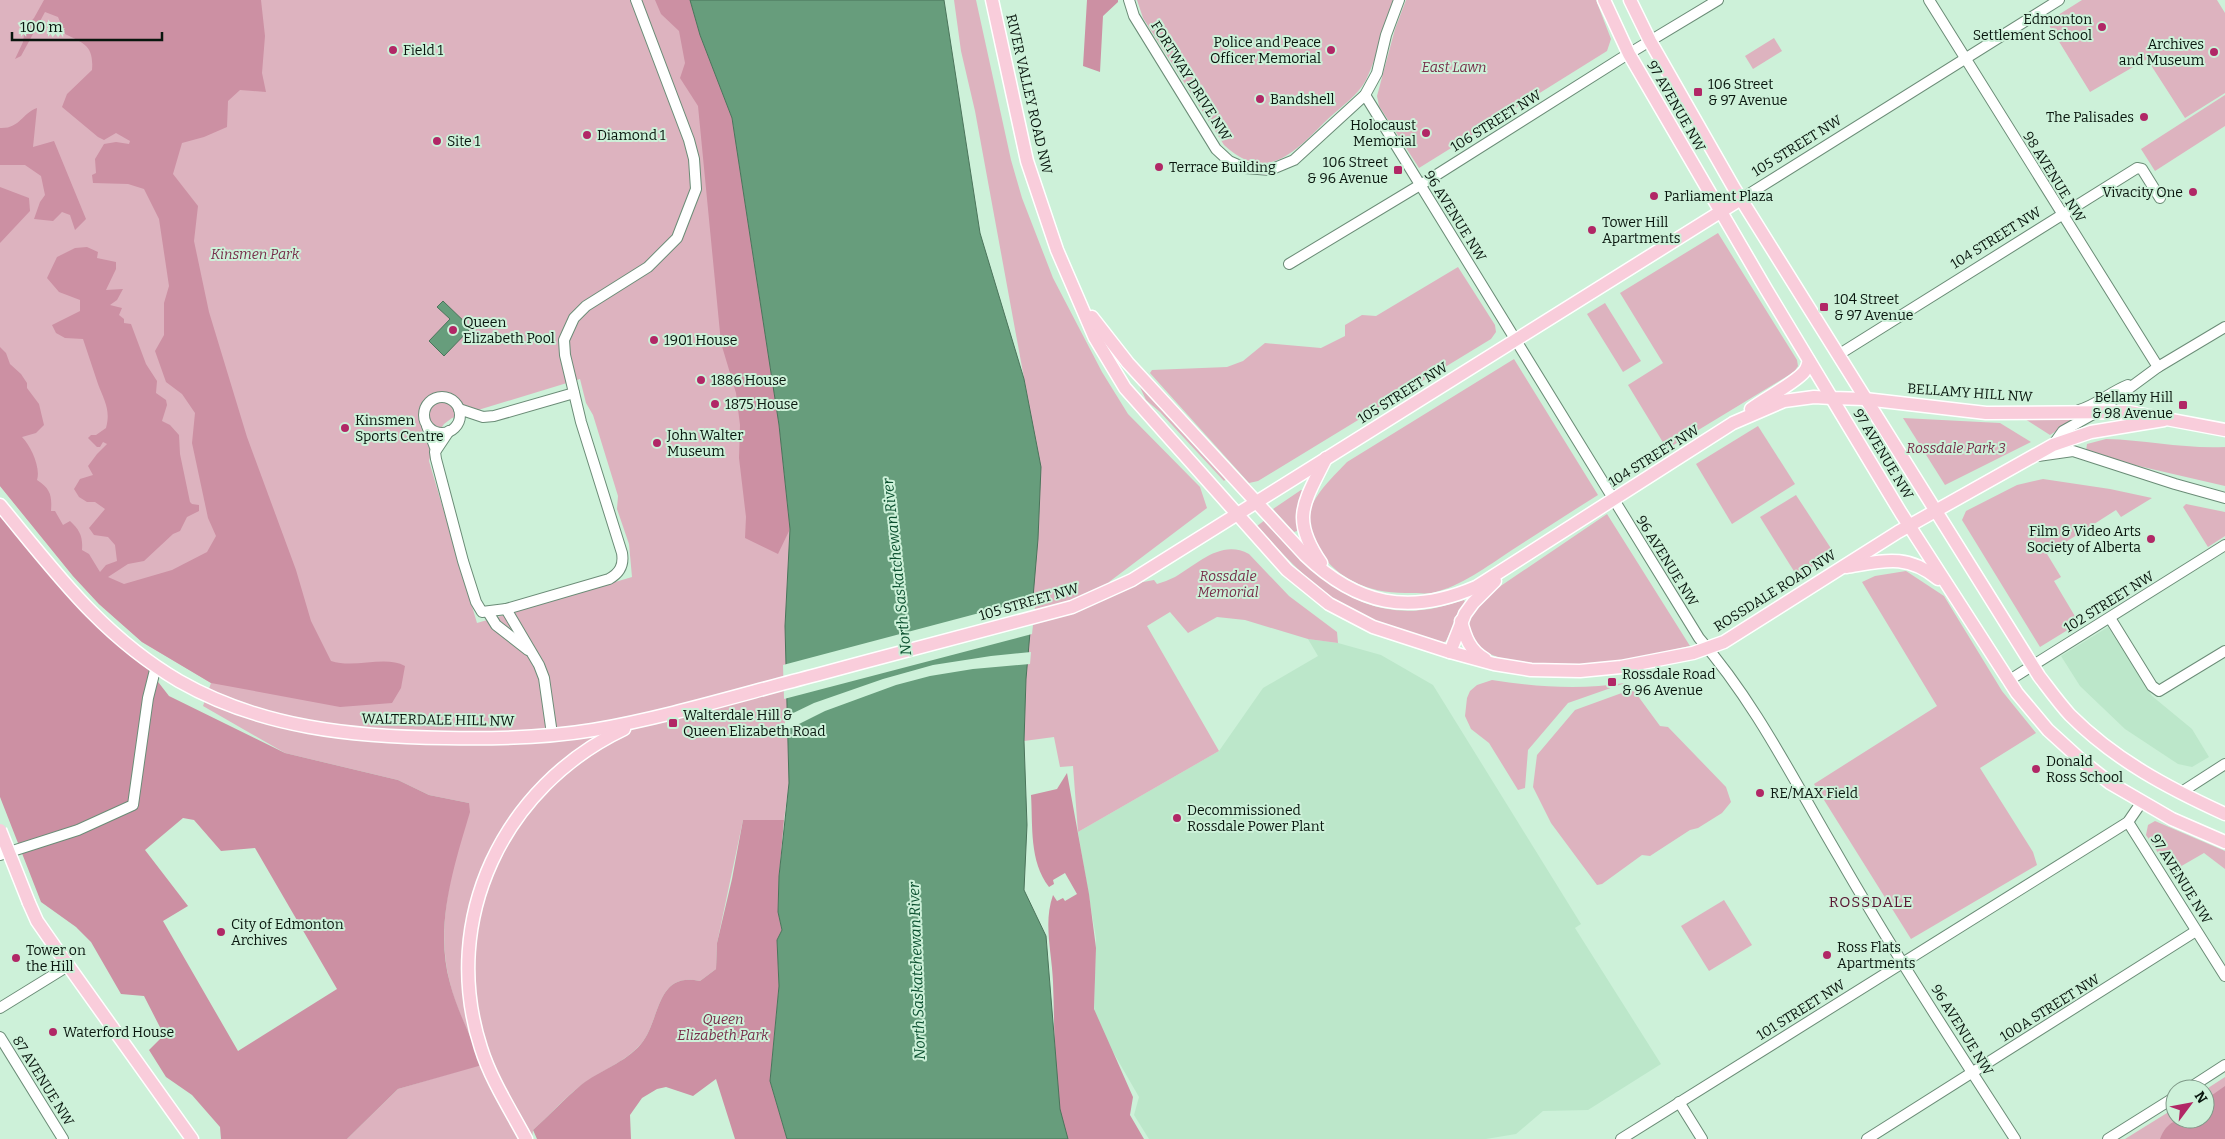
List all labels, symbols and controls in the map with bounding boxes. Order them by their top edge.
scale bar [12,10,162,42]
place label: Edmonton Settlement School [1973,11,2092,44]
street label: RIVER VALLEY ROAD NW [1002,12,1056,176]
text: 100 m [20,18,63,36]
street label: FORTWAY DRIVE NW [1147,18,1235,145]
marker: Edmonton Settlement School [2096,21,2108,33]
place label: Police and Peace Officer Memorial [1210,34,1321,67]
place label: Archives and Museum [2119,36,2205,69]
place label: Field 1 [403,42,444,59]
marker: Field 1 [387,44,399,56]
marker: Police and Peace Officer Memorial [1325,44,1337,56]
marker: Archives and Museum [2208,46,2220,58]
street label: 97 AVENUE NW [1643,57,1709,155]
park label: East Lawn [1421,59,1487,76]
place label: 106 Street & 97 Avenue [1708,76,1788,109]
street label: 106 STREET NW [1448,86,1545,156]
marker: 106 Street & 97 Avenue [1692,86,1704,98]
place label: Bandshell [1270,91,1335,108]
marker: Bandshell [1254,93,1266,105]
place label: The Palisades [2046,109,2134,126]
street label: 105 STREET NW [1749,111,1846,180]
marker: The Palisades [2138,111,2150,123]
place label: Holocaust Memorial [1350,117,1416,150]
place label: Diamond 1 [597,127,666,144]
marker: Holocaust Memorial [1420,127,1432,139]
street label: 98 AVENUE NW [2019,128,2089,226]
marker: Diamond 1 [581,129,593,141]
place label: Site 1 [447,133,480,150]
marker: Site 1 [431,135,443,147]
place label: 106 Street & 96 Avenue [1307,154,1388,187]
place label: Terrace Building [1169,159,1276,176]
marker: Terrace Building [1153,161,1165,173]
marker: 106 Street & 96 Avenue [1392,164,1404,176]
street label: 96 AVENUE NW [1420,167,1490,265]
place label: Vivacity One [2102,184,2183,201]
marker: Vivacity One [2187,186,2199,198]
place label: Parliament Plaza [1664,188,1773,205]
marker: Parliament Plaza [1648,190,1660,202]
street label: 104 STREET NW [1948,203,2045,273]
place label: Tower Hill Apartments [1602,214,1680,247]
marker: Tower Hill Apartments [1586,224,1598,236]
park label: Kinsmen Park [211,246,300,263]
place label: 104 Street & 97 Avenue [1834,291,1914,324]
marker: 104 Street & 97 Avenue [1818,301,1830,313]
place label: Queen Elizabeth Pool [463,314,555,347]
marker: Queen Elizabeth Pool [447,324,459,336]
place label: 1901 House [664,332,737,349]
marker: 1901 House [648,334,660,346]
street label: 105 STREET NW [1355,358,1452,427]
place label: 1886 House [711,372,787,389]
marker: 1886 House [695,374,707,386]
street label: BELLAMY HILL NW [1907,380,2034,406]
place label: Bellamy Hill & 98 Avenue [2092,389,2173,422]
place label: 1875 House [725,396,798,413]
marker: 1875 House [709,398,721,410]
marker: Bellamy Hill & 98 Avenue [2177,399,2189,411]
street label: 97 AVENUE NW [1849,406,1917,503]
place label: Kinsmen Sports Centre [355,412,444,445]
street label: 104 STREET NW [1606,421,1703,491]
marker: Kinsmen Sports Centre [339,422,351,434]
place label: John Walter Museum [666,427,743,460]
marker: John Walter Museum [651,437,663,449]
park label: Rossdale Park 3 [1906,440,2006,457]
water label: North Saskatchewan River [879,477,915,656]
street label: 96 AVENUE NW [1632,512,1702,610]
place label: Film & Video Arts Society of Alberta [2027,523,2141,556]
marker: Film & Video Arts Society of Alberta [2145,533,2157,545]
street label: ROSSDALE ROAD NW [1711,546,1840,636]
street label: 102 STREET NW [2061,567,2158,636]
park label: Rossdale Memorial [1197,568,1259,601]
street label: 105 STREET NW [977,579,1081,624]
place label: Rossdale Road & 96 Avenue [1622,666,1716,699]
marker: Rossdale Road & 96 Avenue [1606,676,1618,688]
place label: Walterdale Hill & Queen Elizabeth Road [683,707,825,740]
street label: WALTERDALE HILL NW [361,710,515,730]
marker: Walterdale Hill & Queen Elizabeth Road [667,717,679,729]
place label: Donald Ross School [2046,753,2123,786]
marker: Donald Ross School [2030,763,2042,775]
place label: RE/MAX Field [1770,785,1858,802]
marker: RE/MAX Field [1754,787,1766,799]
place label: Decommissioned Rossdale Power Plant [1187,802,1325,835]
marker: Decommissioned Rossdale Power Plant [1171,812,1183,824]
street label: 97 AVENUE NW [2147,831,2216,928]
water label: North Saskatchewan River [905,881,929,1060]
district label: ROSSDALE [1829,893,1913,911]
place label: City of Edmonton Archives [231,916,344,949]
marker: City of Edmonton Archives [215,926,227,938]
place label: Ross Flats Apartments [1837,939,1915,972]
place label: Tower on the Hill [26,942,86,975]
marker: Ross Flats Apartments [1821,949,1833,961]
marker: Tower on the Hill [10,952,22,964]
street label: 100A STREET NW [1997,970,2104,1045]
street label: 101 STREET NW [1754,976,1849,1044]
street label: 96 AVENUE NW [1927,981,1997,1079]
park label: Queen Elizabeth Park [677,1011,769,1044]
place label: Waterford House [63,1024,174,1041]
marker: Waterford House [47,1026,59,1038]
street label: 87 AVENUE NW [9,1033,78,1130]
north arrow [2165,1079,2215,1129]
text: N [2191,1088,2211,1107]

